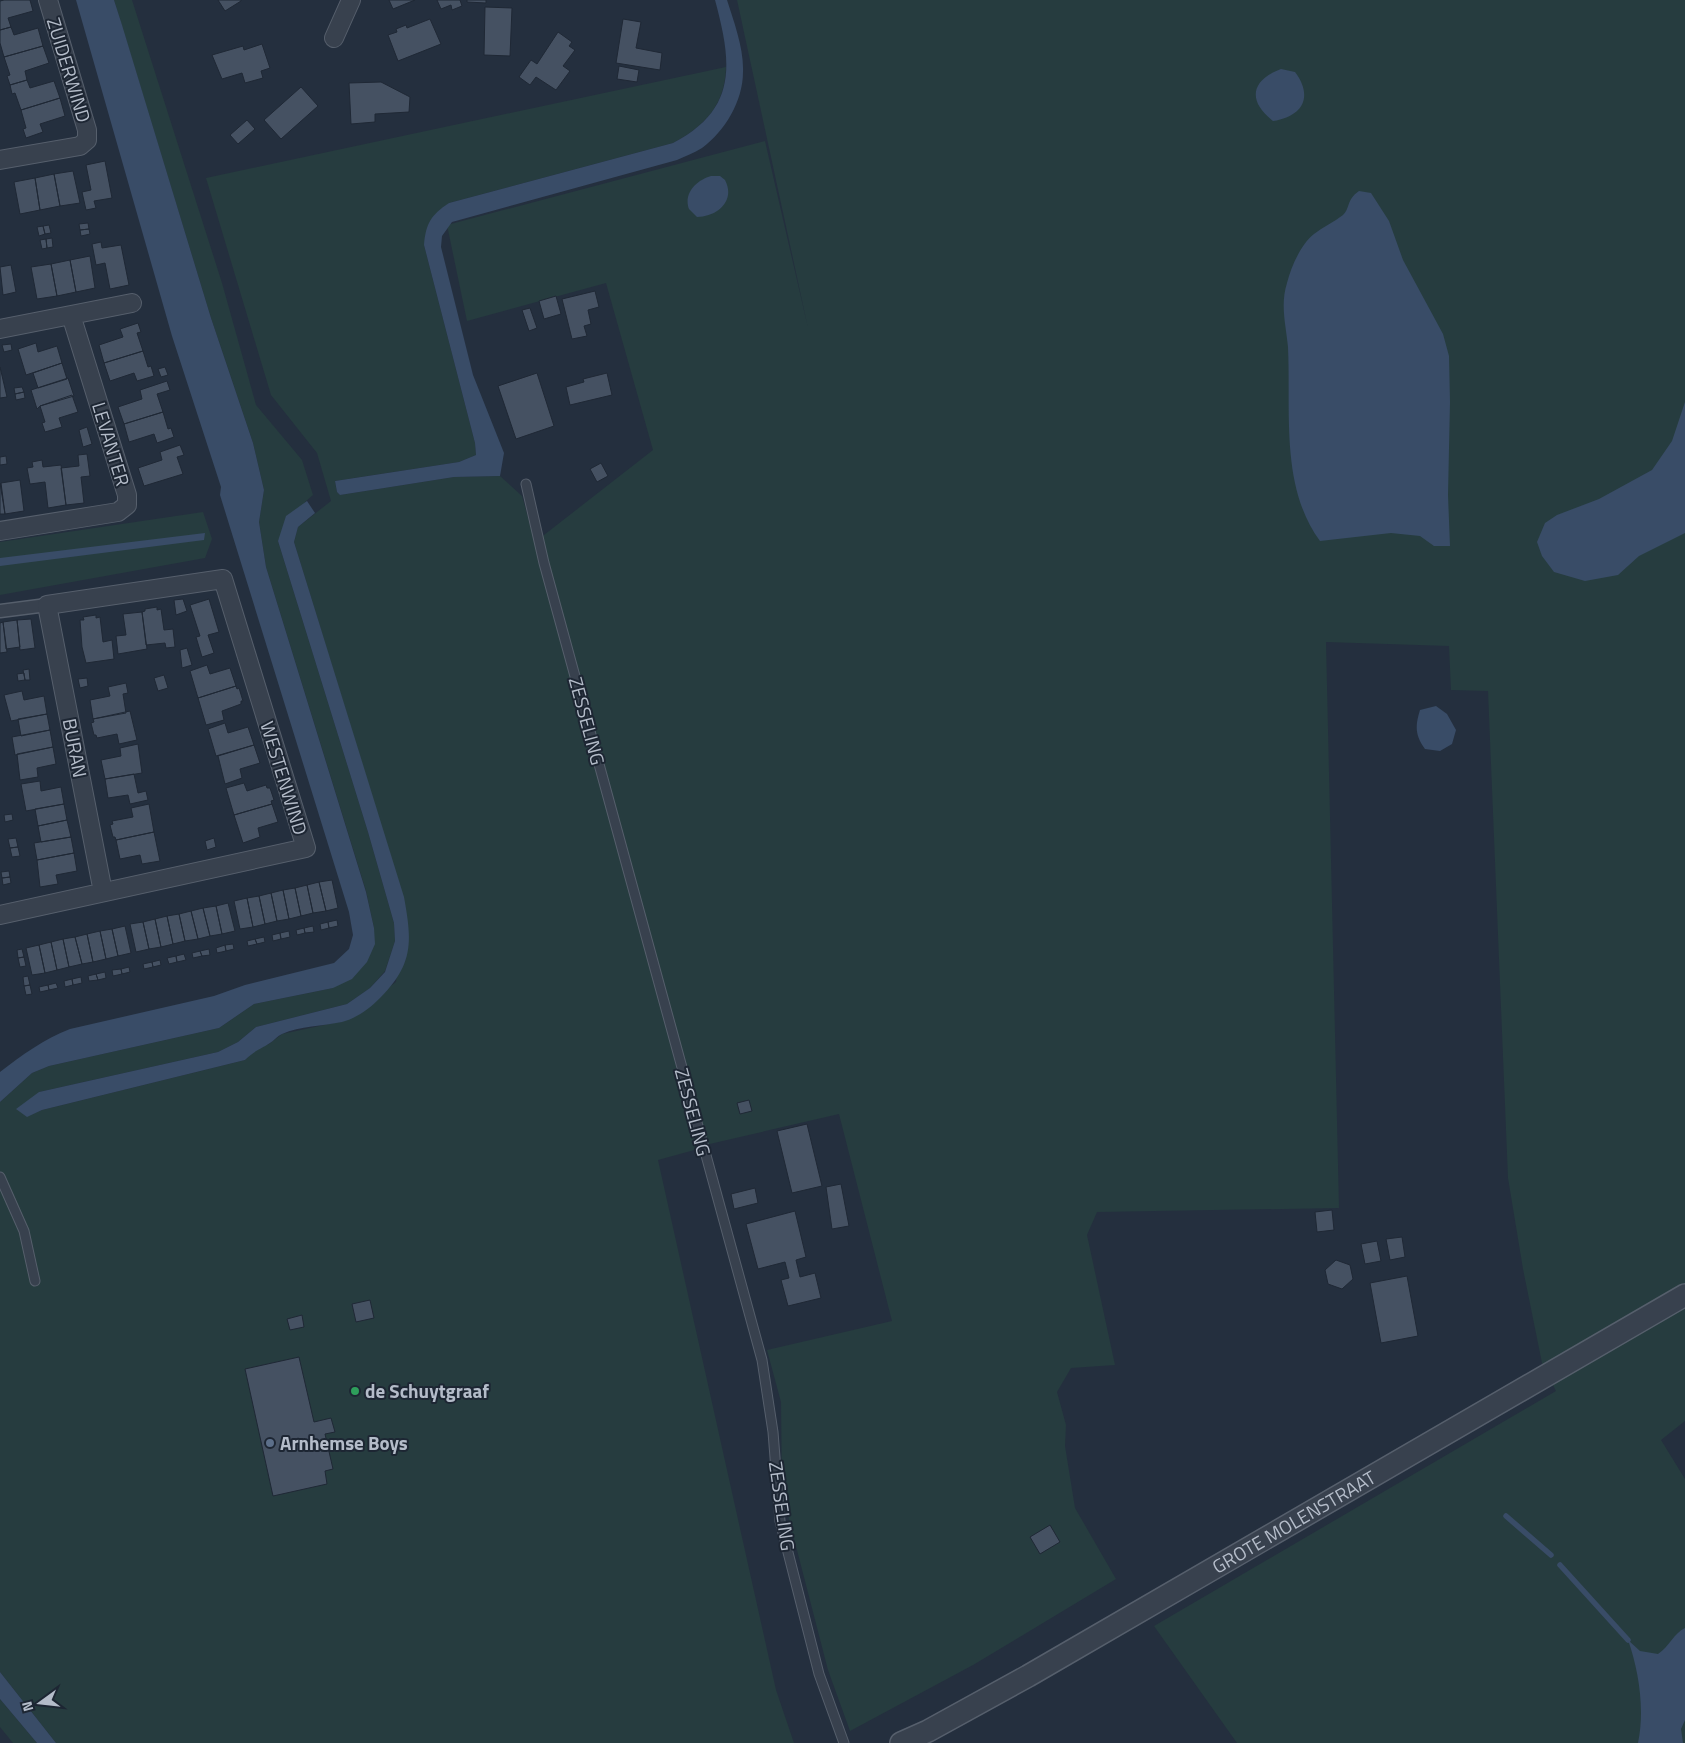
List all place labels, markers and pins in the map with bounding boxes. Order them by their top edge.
place label: de Schuytgraaf [365,1376,489,1405]
marker: de Schuytgraaf [349,1385,361,1397]
place label: Arnhemse Boys [280,1428,408,1457]
marker: Arnhemse Boys [264,1437,276,1449]

